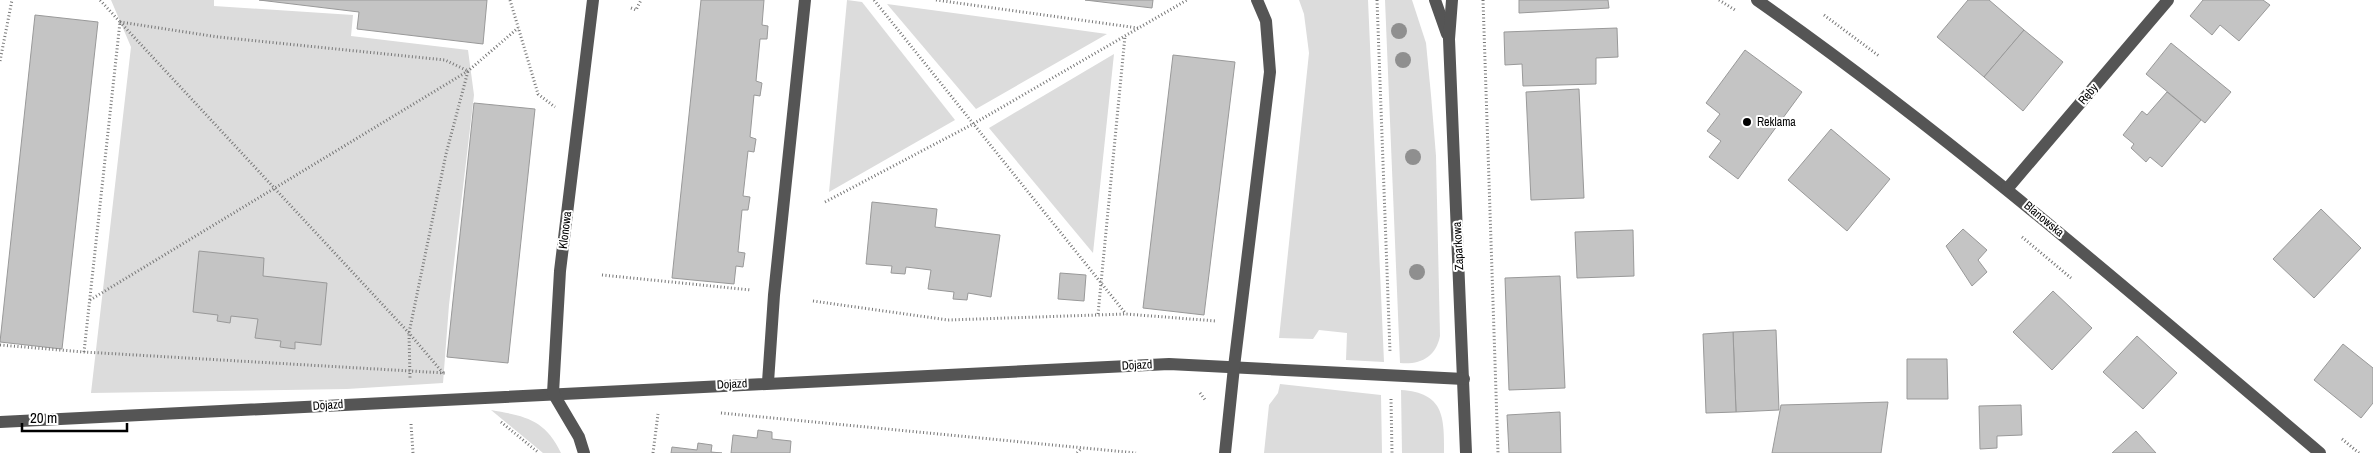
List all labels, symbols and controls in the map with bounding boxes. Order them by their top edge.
street label: Ręby [2074,80,2102,108]
place label: Reklama [1757,114,1796,130]
marker: Reklama [1741,116,1753,128]
street label: Blanowska [2021,198,2068,241]
street label: Klonowa [555,210,575,250]
street label: Zaparkowa [1449,221,1467,271]
street label: Dojazd [1121,356,1153,374]
street label: Dojazd [716,375,748,393]
street label: Dojazd [312,396,344,414]
scale bar [22,400,128,432]
text: 20 m [30,407,57,428]

